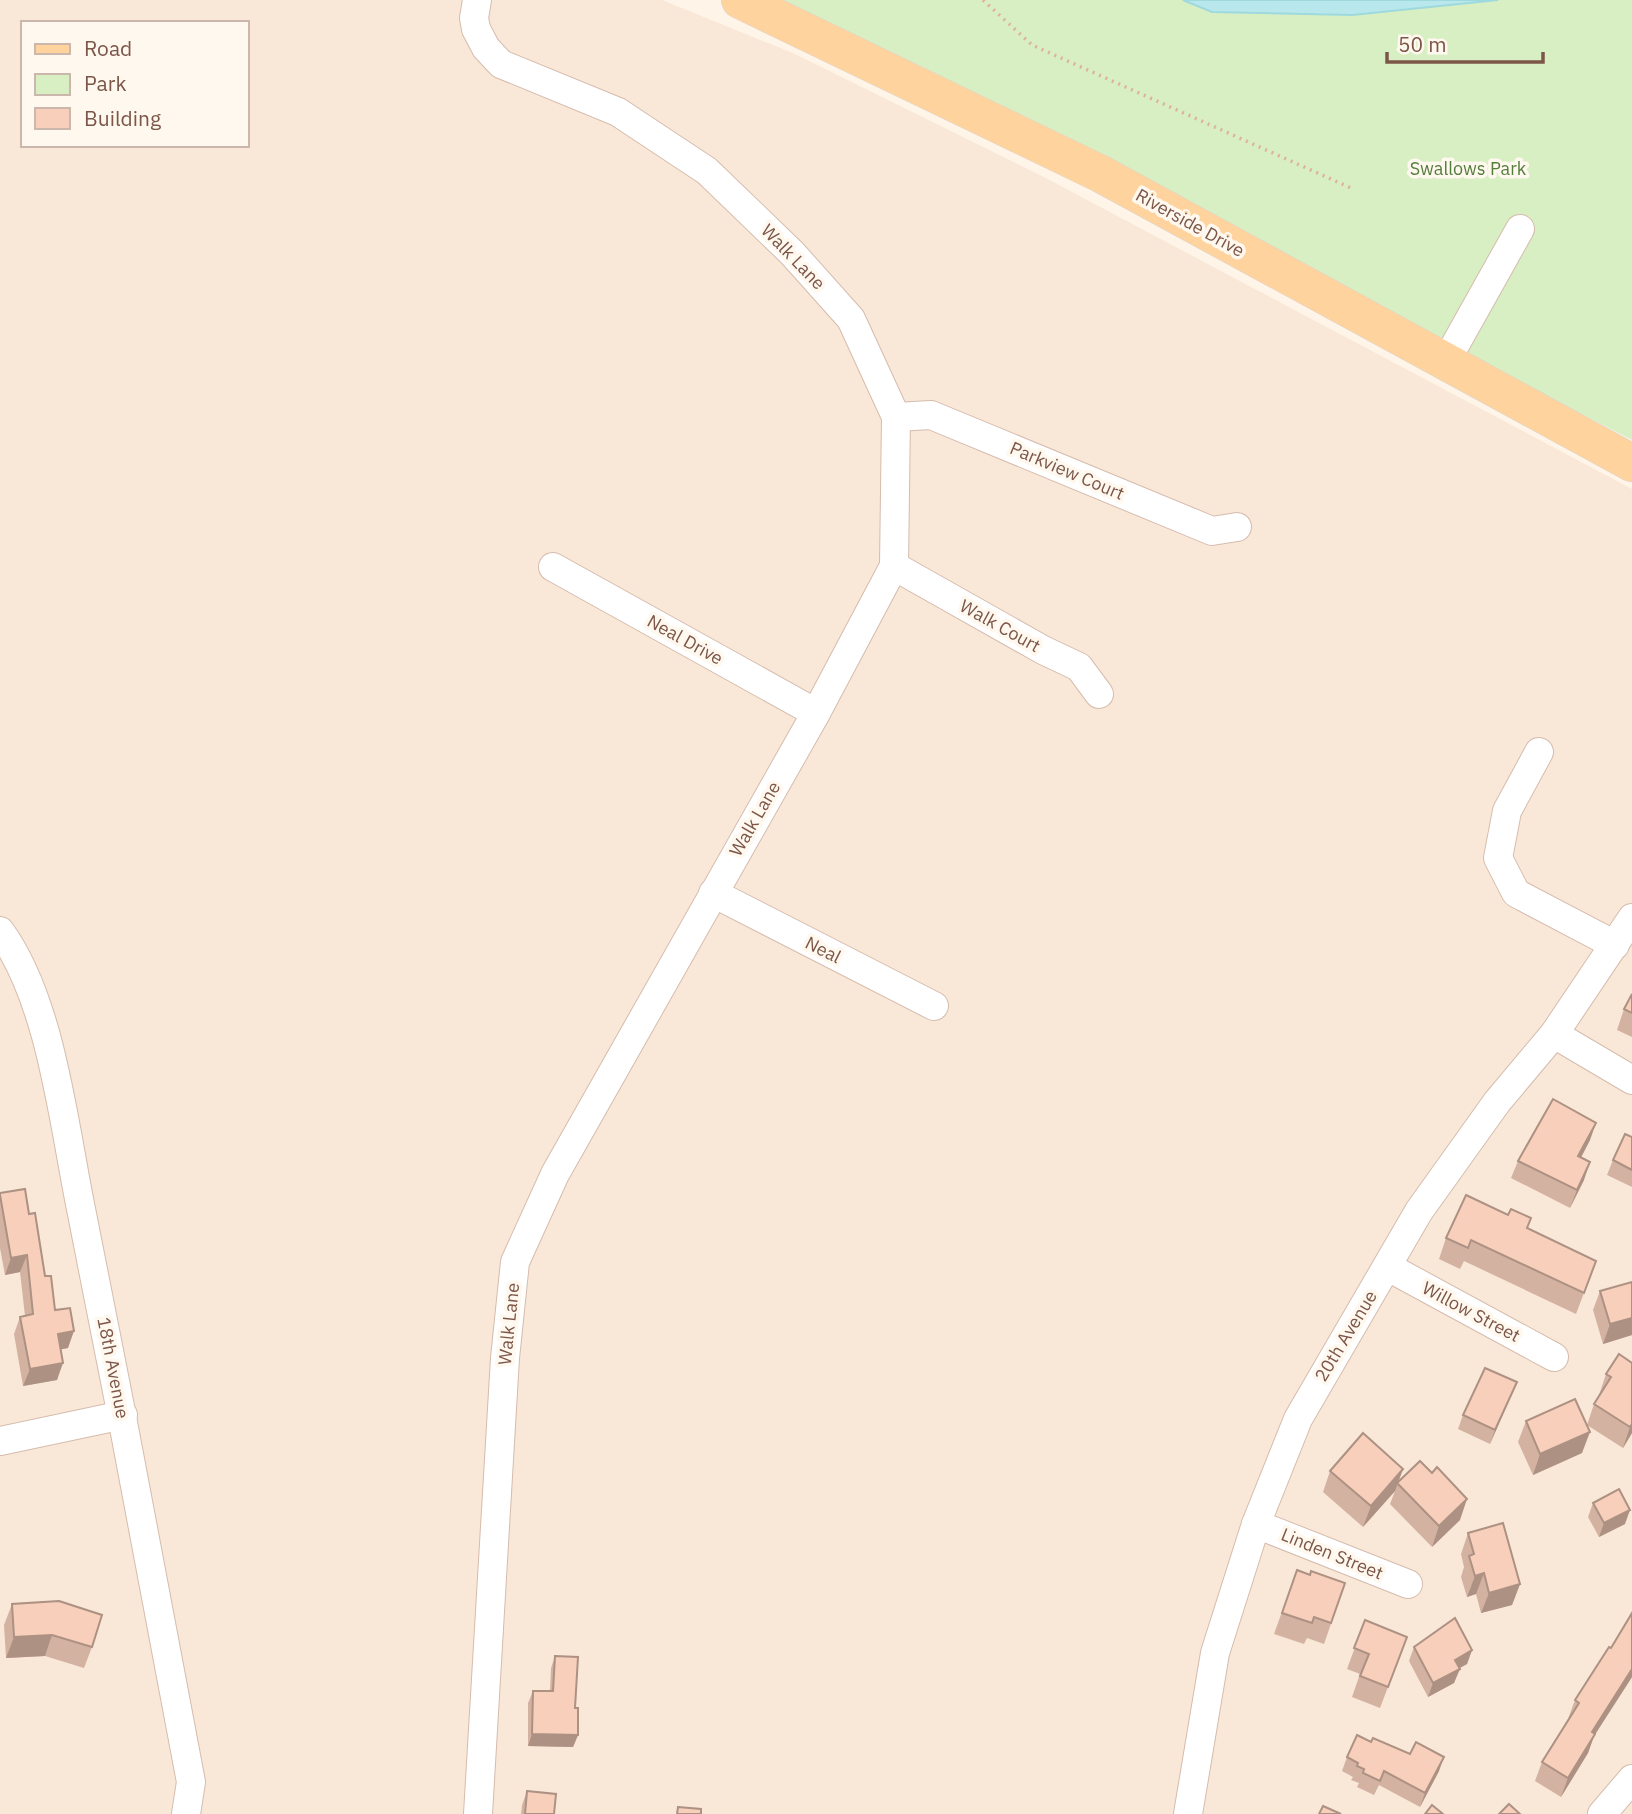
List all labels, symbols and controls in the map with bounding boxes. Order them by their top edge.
legend [21,21,248,147]
scale bar [1387,21,1543,65]
text: 50 m [1398,30,1447,58]
text: Road [84,34,132,62]
text: Park [84,69,127,97]
text: Building [84,104,161,132]
park label: Swallows Park [1410,157,1527,180]
street label: Riverside Drive [1132,183,1249,262]
street label: Walk Lane [756,219,830,295]
street label: Parkview Court [1007,436,1128,505]
street label: Walk Court [956,594,1045,657]
street label: Neal Drive [643,609,727,670]
street label: Walk Lane [724,777,785,860]
street label: Neal [801,931,845,968]
street label: Willow Street [1418,1276,1524,1347]
street label: Walk Lane [493,1281,524,1366]
street label: 20th Avenue [1309,1286,1382,1386]
street label: 18th Avenue [92,1315,135,1421]
street label: Linden Street [1278,1523,1387,1584]

